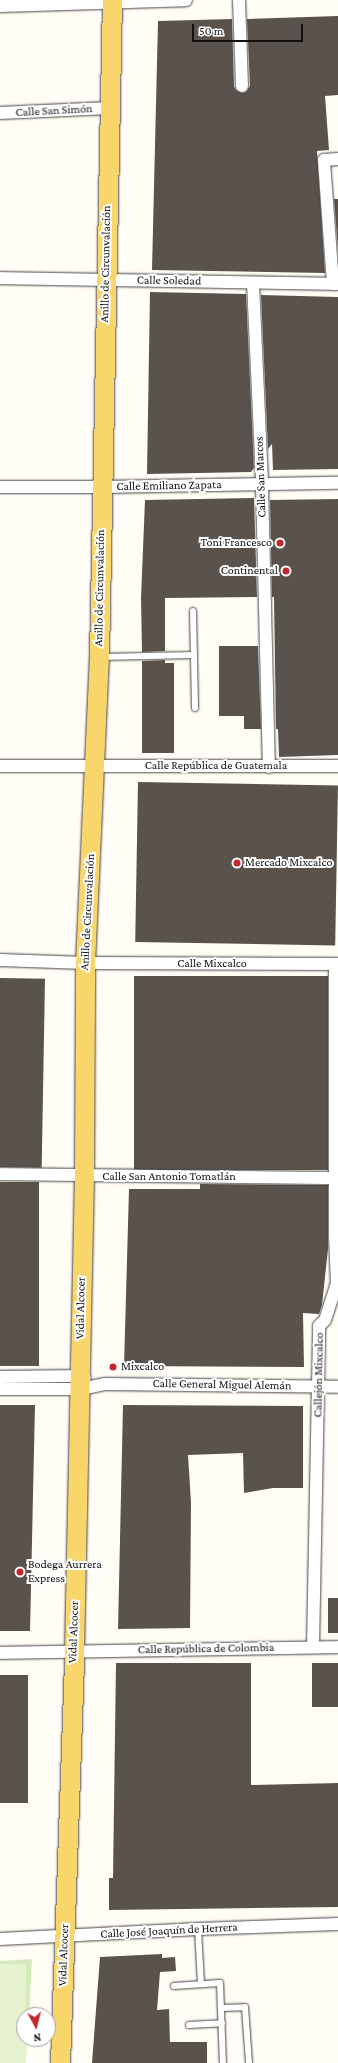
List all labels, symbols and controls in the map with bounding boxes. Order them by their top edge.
scale bar [194,16,305,42]
text: 50 m [199,24,223,38]
street label: Calle San Simón [15,102,93,120]
street label: Anillo de Circunvalación [98,205,114,323]
street label: Calle Soledad [137,273,201,289]
street label: Calle San Marcos [252,436,270,518]
street label: Calle Emiliano Zapata [116,478,222,494]
street label: Anillo de Circunvalación [92,529,108,647]
place label: Toni Francesco [200,536,272,550]
marker: Toni Francesco [275,538,285,548]
place label: Continental [221,564,278,578]
marker: Continental [281,566,291,576]
street label: Calle República de Guatemala [145,759,287,773]
street label: Anillo de Circunvalación [78,853,98,971]
place label: Mercado Mixcalco [245,856,332,870]
marker: Mercado Mixcalco [232,858,242,868]
street label: Calle Mixcalco [177,957,247,971]
street label: Calle San Antonio Tomatlán [102,1170,236,1184]
street label: Vidal Alcocer [73,1277,89,1339]
street label: Callejón Mixcalco [311,1332,327,1418]
place label: Mixcalco [121,1360,164,1374]
marker: Mixcalco [108,1362,118,1372]
street label: Calle General Miguel Alemán [152,1377,292,1393]
place label: Bodega Aurrera Express [28,1558,102,1586]
marker: Bodega Aurrera Express [15,1567,25,1577]
street label: Vidal Alcocer [66,1601,82,1663]
street label: Calle República de Colombia [138,1641,274,1657]
street label: Calle José Joaquín de Herrera [100,1920,238,1942]
street label: Vidal Alcocer [56,1924,72,1986]
north arrow [16,2007,56,2047]
text: N [33,2032,42,2044]

